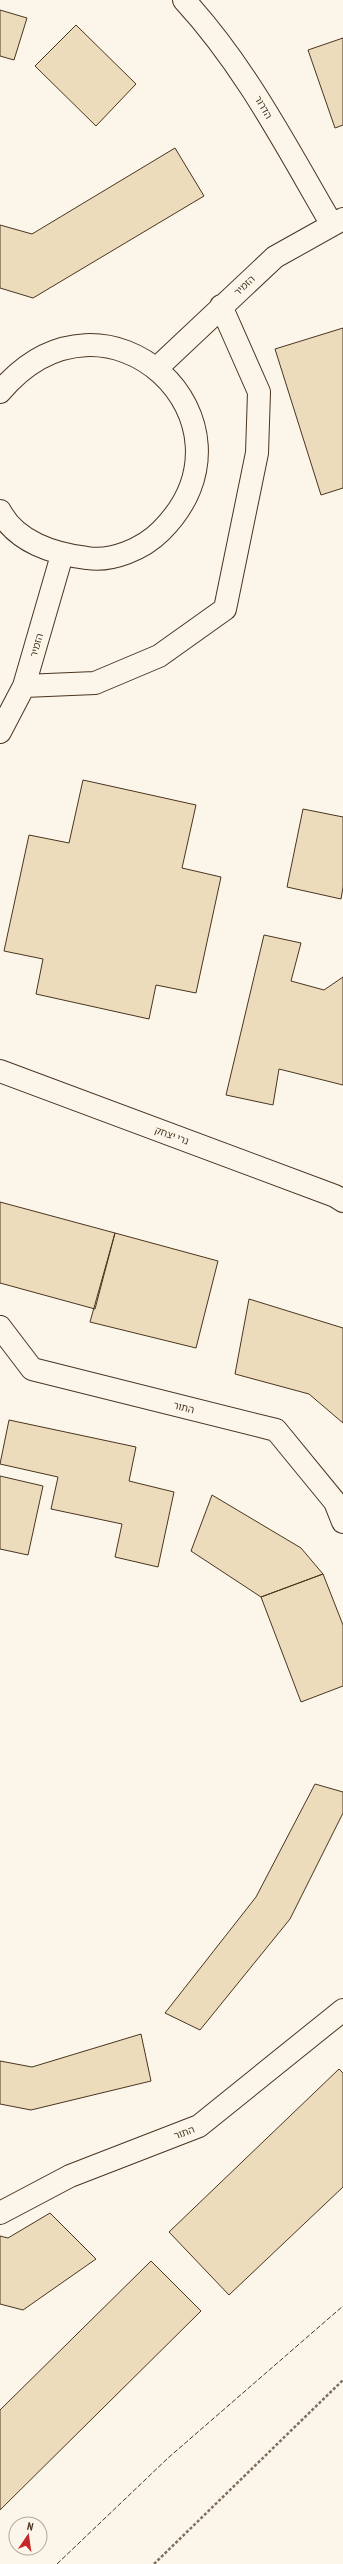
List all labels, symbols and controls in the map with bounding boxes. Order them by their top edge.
street label: הדרור [252,93,275,121]
street label: הזמיר [231,272,258,298]
street label: הזמיר [27,632,46,659]
street label: נרי יצחק [153,1123,191,1148]
street label: התור [172,1399,196,1416]
street label: התור [172,2123,196,2142]
north arrow [8,2516,48,2556]
text: N [26,2519,35,2534]

